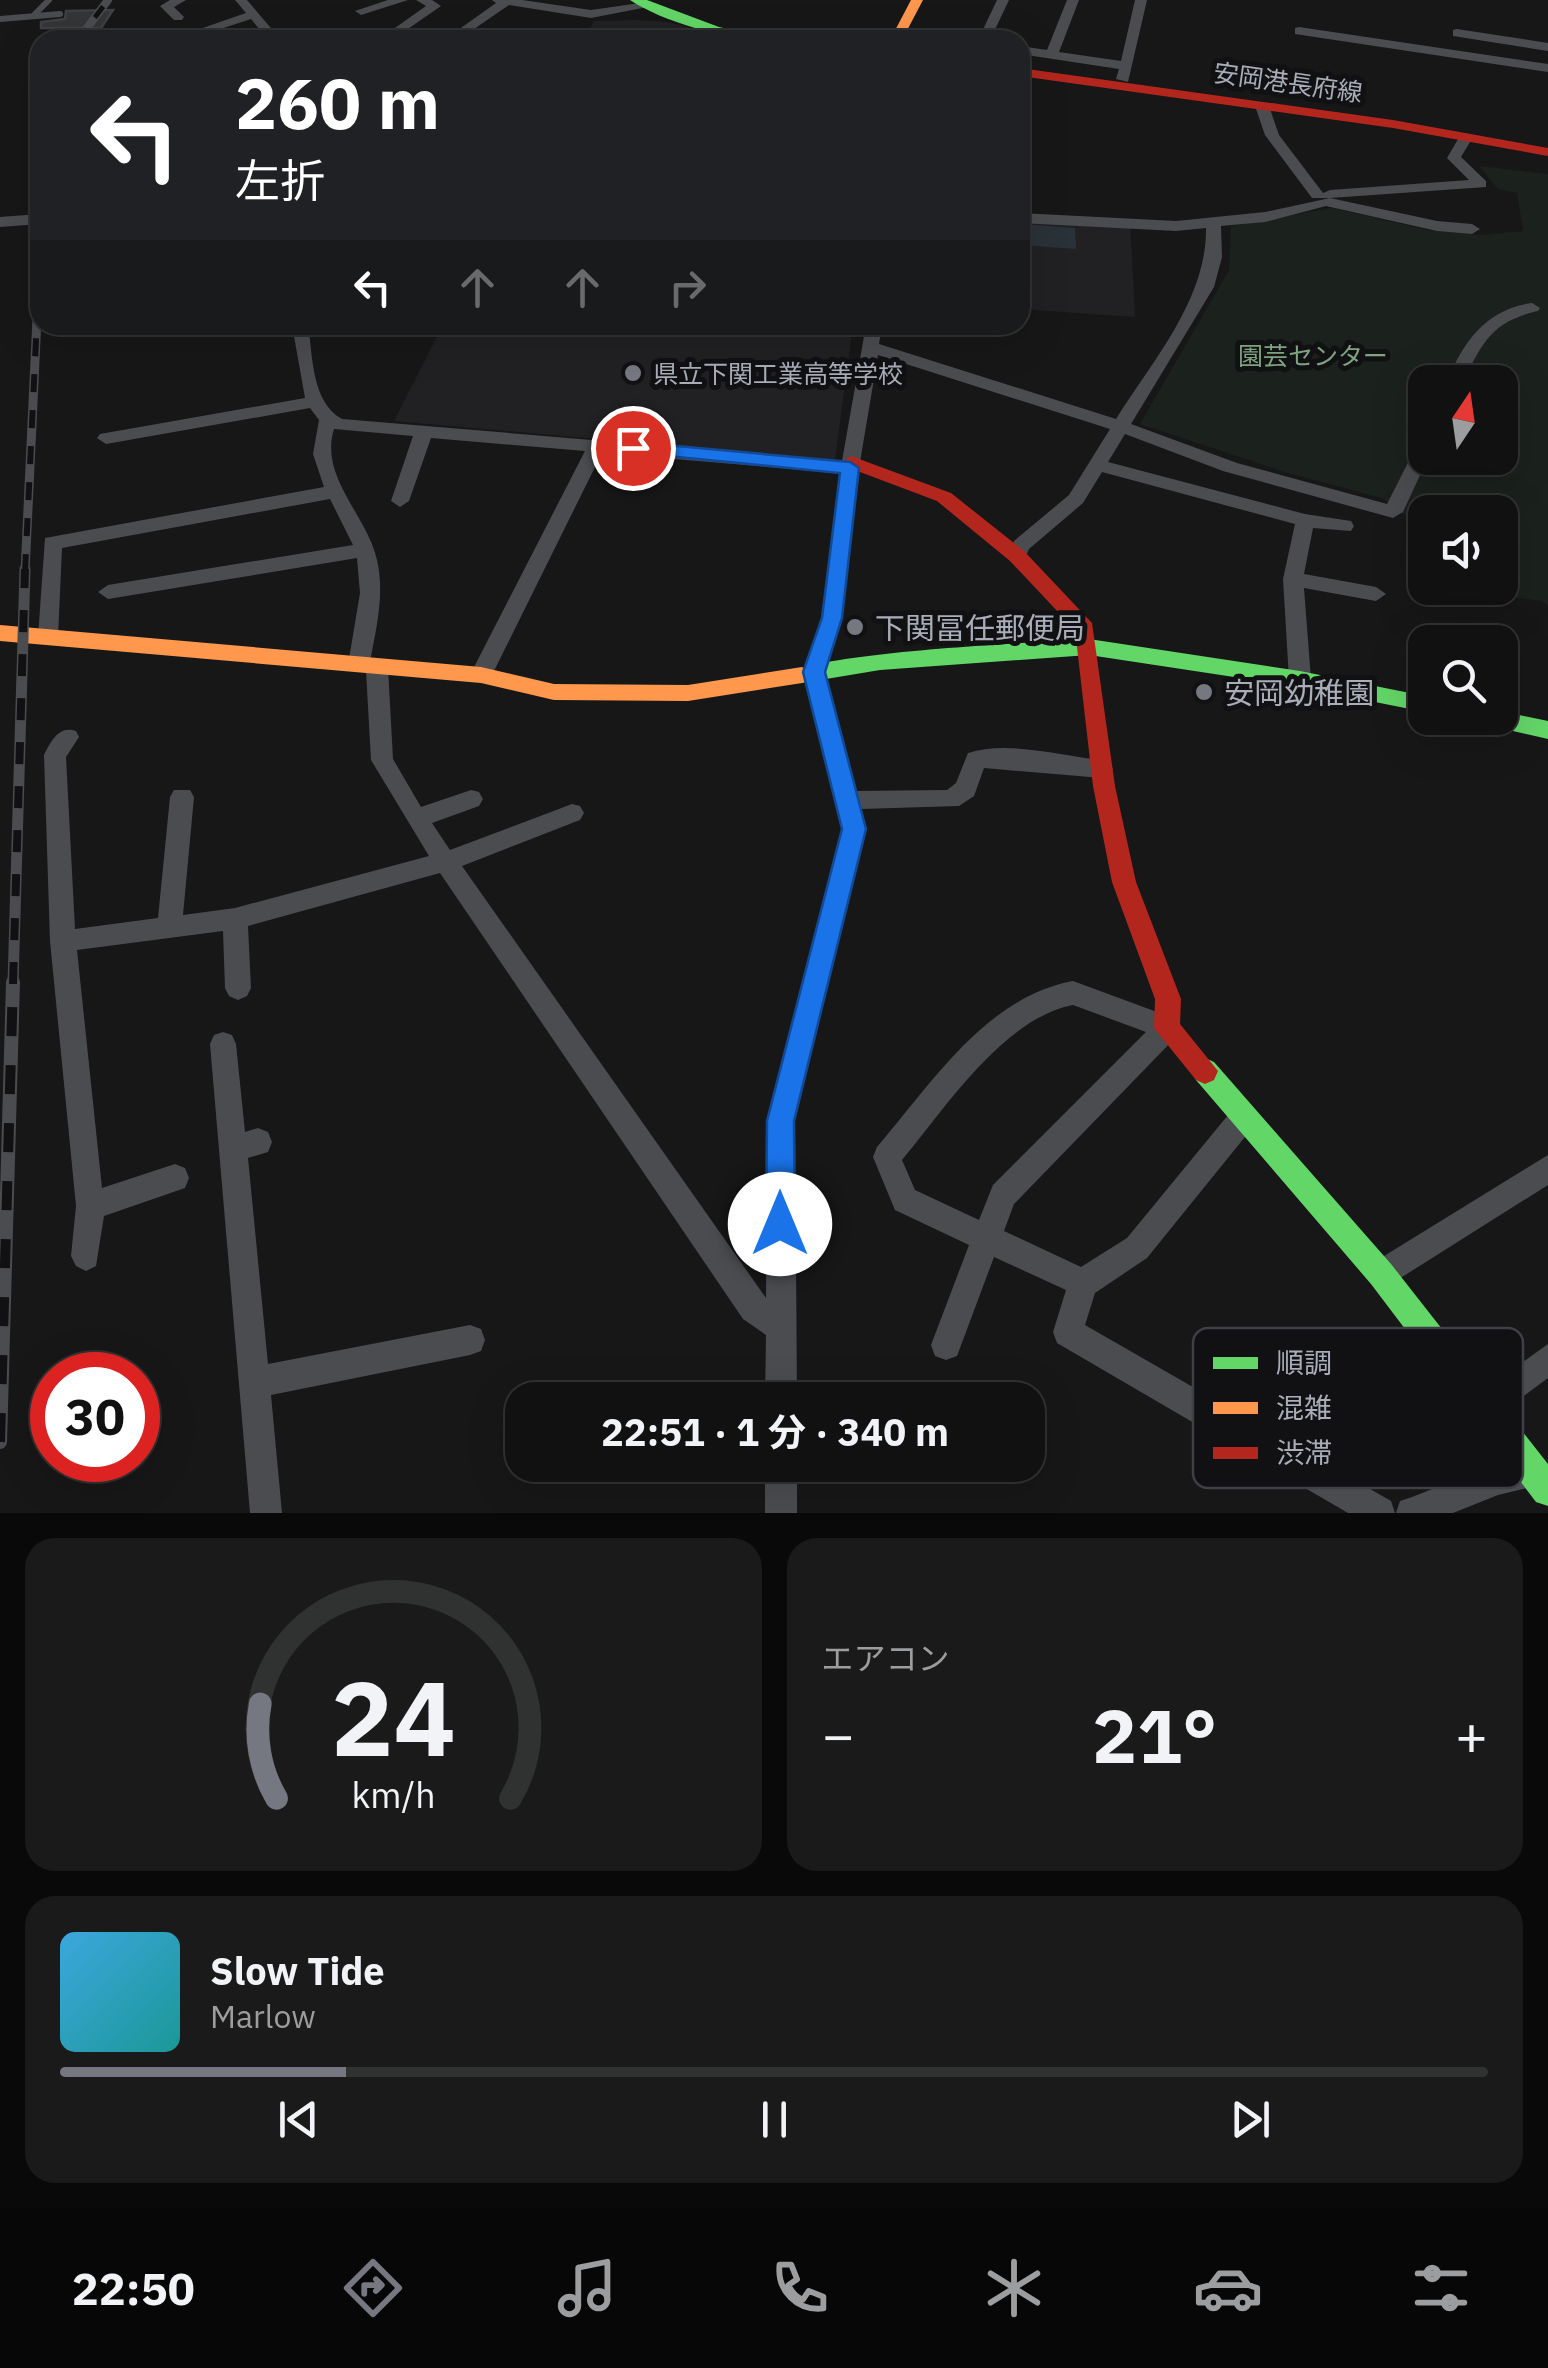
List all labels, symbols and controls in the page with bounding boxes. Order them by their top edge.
street label: 安岡港長府線 [1211,55,1365,109]
text: 260 m [235,57,440,148]
icon: left [70,70,200,200]
text: 左折 [235,151,325,209]
icon: left [345,260,400,315]
icon: ahead [450,260,505,315]
icon: ahead [555,260,610,315]
icon: right [660,260,715,315]
park label: 園芸センター [1238,339,1388,372]
place label: 県立下関工業高等学校 [653,357,903,390]
marker: 県立下関工業高等学校 [622,362,644,384]
north arrow [1408,365,1518,475]
map controls [1408,365,1518,735]
pin [591,406,676,491]
icon: arrive [606,421,661,476]
button: sound [1408,495,1518,605]
place label: 下関冨任郵便局 [875,608,1085,647]
marker: 下関冨任郵便局 [844,616,866,638]
button: search [1408,625,1518,735]
place label: 安岡幼稚園 [1224,673,1374,712]
marker: 安岡幼稚園 [1193,681,1215,703]
position arrow [728,1172,832,1276]
legend [1193,1328,1523,1488]
text: 順調 [1276,1344,1332,1381]
speed limit sign: 30 [30,1352,160,1482]
text: 混雑 [1276,1389,1332,1426]
text: 22:51 · 1 分 · 340 m [601,1407,949,1456]
text: 渋滞 [1276,1434,1332,1471]
text: エアコン [822,1637,950,1679]
text: 24 [331,1649,456,1785]
text: 21° [1092,1686,1217,1784]
text: − [822,1699,855,1770]
text: + [1455,1699,1488,1770]
text: km/h [351,1771,435,1818]
text: Slow Tide [210,1946,385,1995]
text: Marlow [210,1995,316,2037]
icon: previous [271,2092,326,2147]
icon: pause [747,2092,802,2147]
icon: next [1223,2092,1278,2147]
icon: directions [338,2253,408,2323]
icon: music [552,2253,622,2323]
icon: phone [765,2253,835,2323]
icon: climate [979,2253,1049,2323]
icon: car [1193,2253,1263,2323]
icon: filters [1406,2253,1476,2323]
text: 22:50 [72,2259,195,2317]

